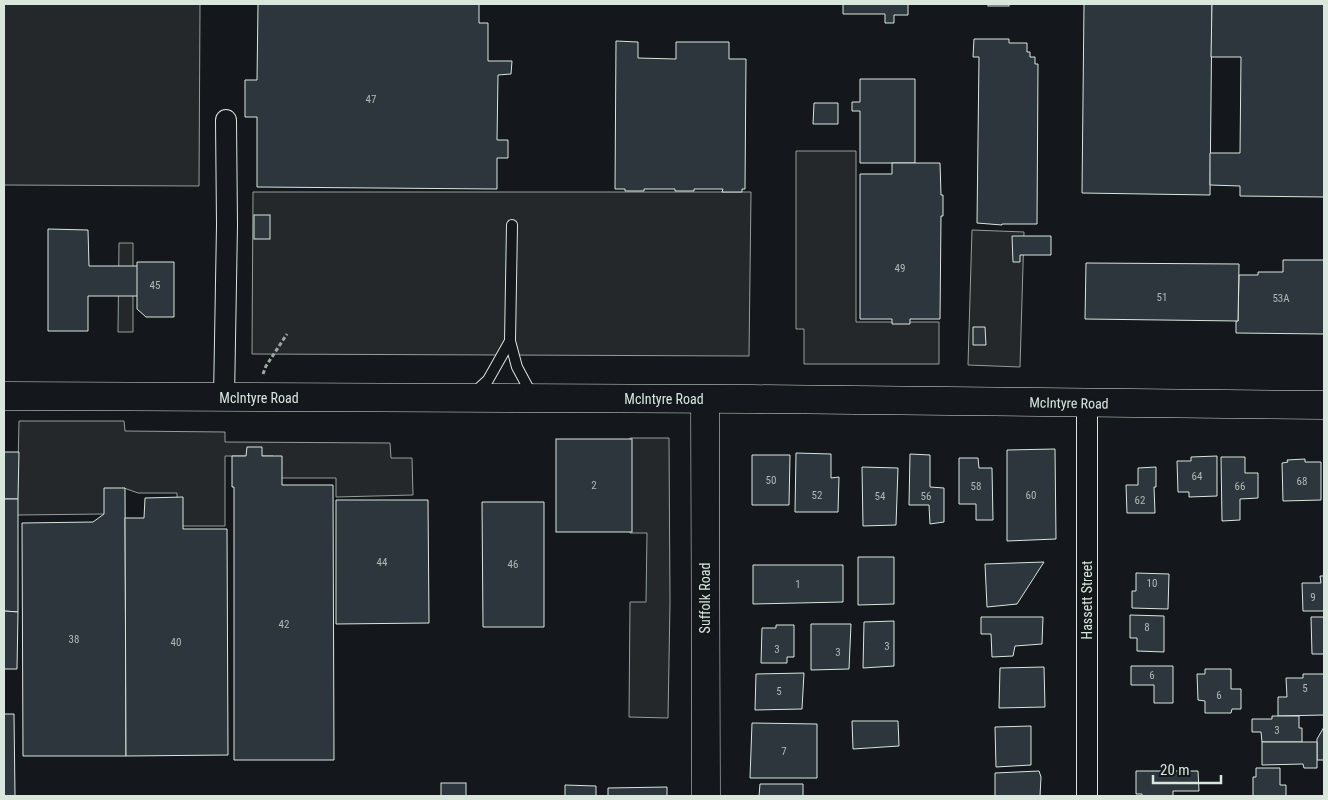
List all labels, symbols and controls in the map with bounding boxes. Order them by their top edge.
house number: 47 [366,93,376,106]
house number: 49 [895,262,905,275]
house number: 45 [150,279,160,292]
house number: 51 [1157,291,1167,304]
house number: 53A [1272,292,1290,305]
street label: McIntyre Road [219,390,299,406]
street label: McIntyre Road [624,391,704,407]
street label: McIntyre Road [1029,394,1109,412]
house number: 64 [1192,470,1203,483]
house number: 50 [766,474,776,487]
house number: 68 [1297,475,1307,488]
house number: 2 [591,479,597,492]
house number: 58 [971,480,981,493]
house number: 66 [1235,480,1245,493]
house number: 52 [812,489,822,502]
house number: 60 [1026,489,1036,502]
house number: 54 [875,490,886,503]
house number: 56 [921,490,931,503]
house number: 62 [1135,494,1145,507]
house number: 44 [377,556,388,569]
house number: 46 [508,558,518,571]
street label: Hassett Street [1079,560,1095,640]
street label: Suffolk Road [697,563,713,633]
house number: 10 [1147,577,1157,590]
house number: 1 [795,578,801,591]
house number: 9 [1310,591,1316,604]
house number: 42 [279,618,289,631]
house number: 8 [1144,621,1150,634]
house number: 38 [69,633,79,646]
house number: 40 [171,636,181,649]
house number: 3 [884,640,890,653]
house number: 3 [774,643,780,656]
house number: 3 [835,646,841,659]
house number: 6 [1149,669,1155,682]
house number: 5 [1302,682,1308,695]
house number: 5 [776,685,782,698]
house number: 6 [1216,689,1222,702]
house number: 3 [1274,724,1280,737]
house number: 7 [781,745,787,758]
scale bar [1153,752,1220,784]
text: 20 m [1160,761,1190,779]

